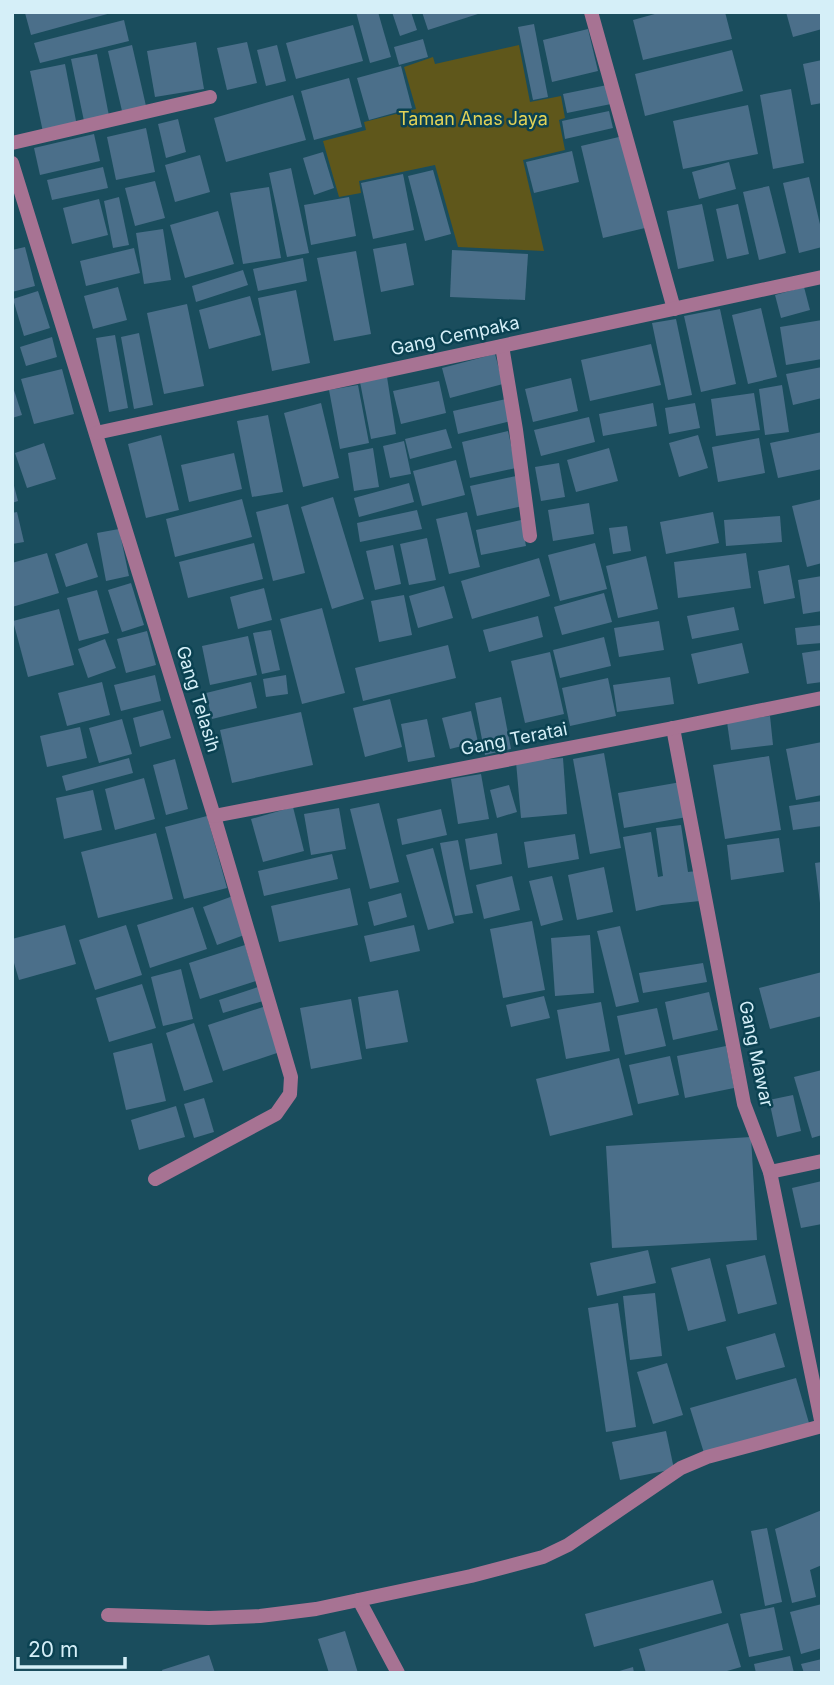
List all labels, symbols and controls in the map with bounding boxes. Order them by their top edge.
park label: Taman Anas Jaya [398,108,548,129]
street label: Gang Cempaka [389,312,521,359]
street label: Gang Telasih [172,643,225,754]
street label: Gang Teratai [459,718,569,759]
street label: Gang Mawar [735,999,778,1109]
scale bar [18,1626,124,1670]
text: 20 m [28,1637,78,1662]

